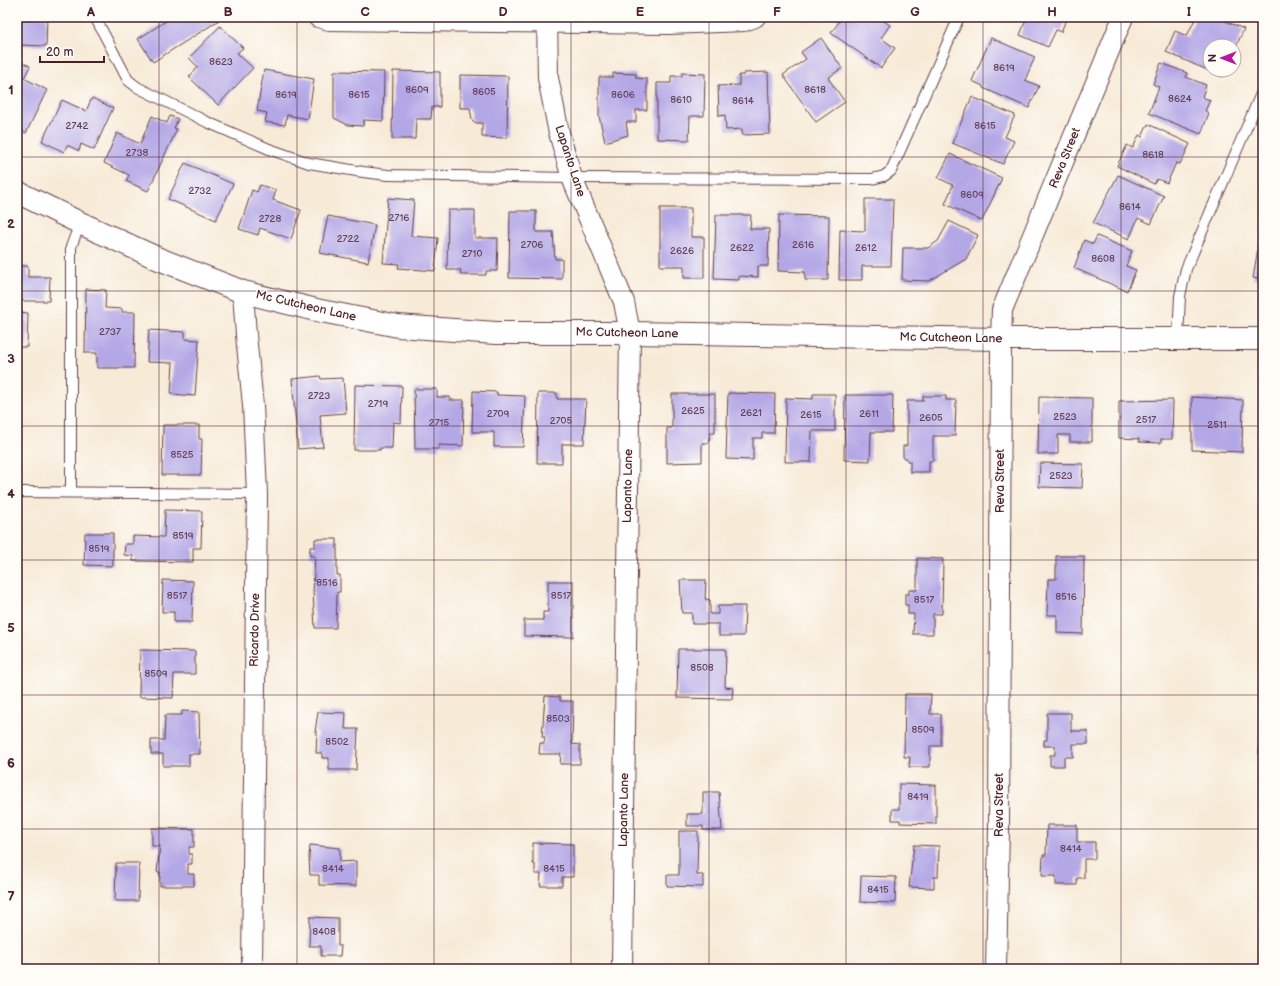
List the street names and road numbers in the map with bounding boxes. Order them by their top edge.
street label: Lapanto Lane [551,123,589,199]
street label: Reva Street [1046,125,1084,190]
street label: Mc Cutcheon Lane [254,287,358,325]
street label: Mc Cutcheon Lane [576,325,678,341]
street label: Mc Cutcheon Lane [900,330,1002,346]
street label: Lapanto Lane [620,449,636,523]
street label: Reva Street [993,449,1008,513]
street label: Ricardo Drive [247,593,263,667]
street label: Lapanto Lane [616,773,632,847]
street label: Reva Street [992,773,1007,837]

